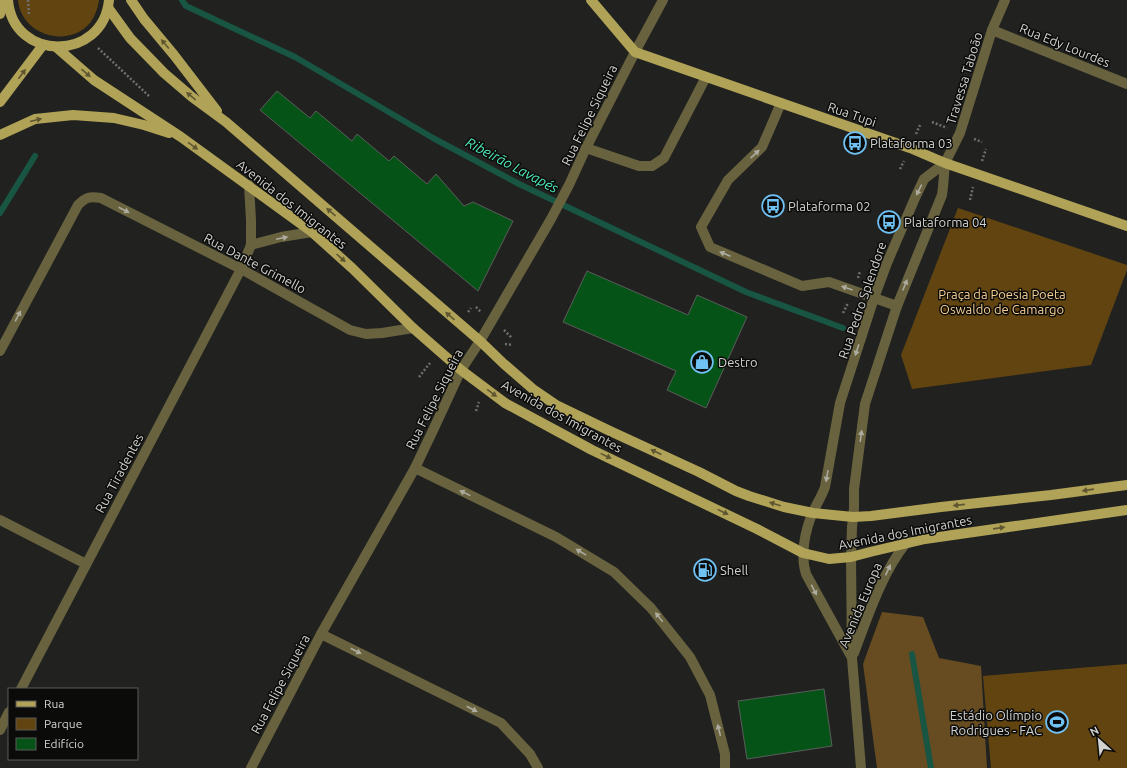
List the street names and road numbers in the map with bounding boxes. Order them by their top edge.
street label: Rua Edy Lourdes [1018,20,1113,70]
street label: Travessa Taboão [943,30,985,126]
street label: Rua Felipe Siqueira [559,62,619,168]
street label: Rua Tupi [826,99,878,129]
street label: Avenida dos Imigrantes [234,157,350,251]
street label: Rua Dante Grimello [202,230,308,296]
street label: Rua Pedro Splendore [835,240,889,360]
street label: Rua Felipe Siqueira [403,347,465,451]
street label: Avenida dos Imigrantes [499,377,625,455]
street label: Rua Tiradentes [92,431,146,515]
street label: Avenida dos Imigrantes [837,512,973,552]
street label: Avenida Europa [836,560,884,650]
street label: Rua Felipe Siqueira [248,632,312,736]

